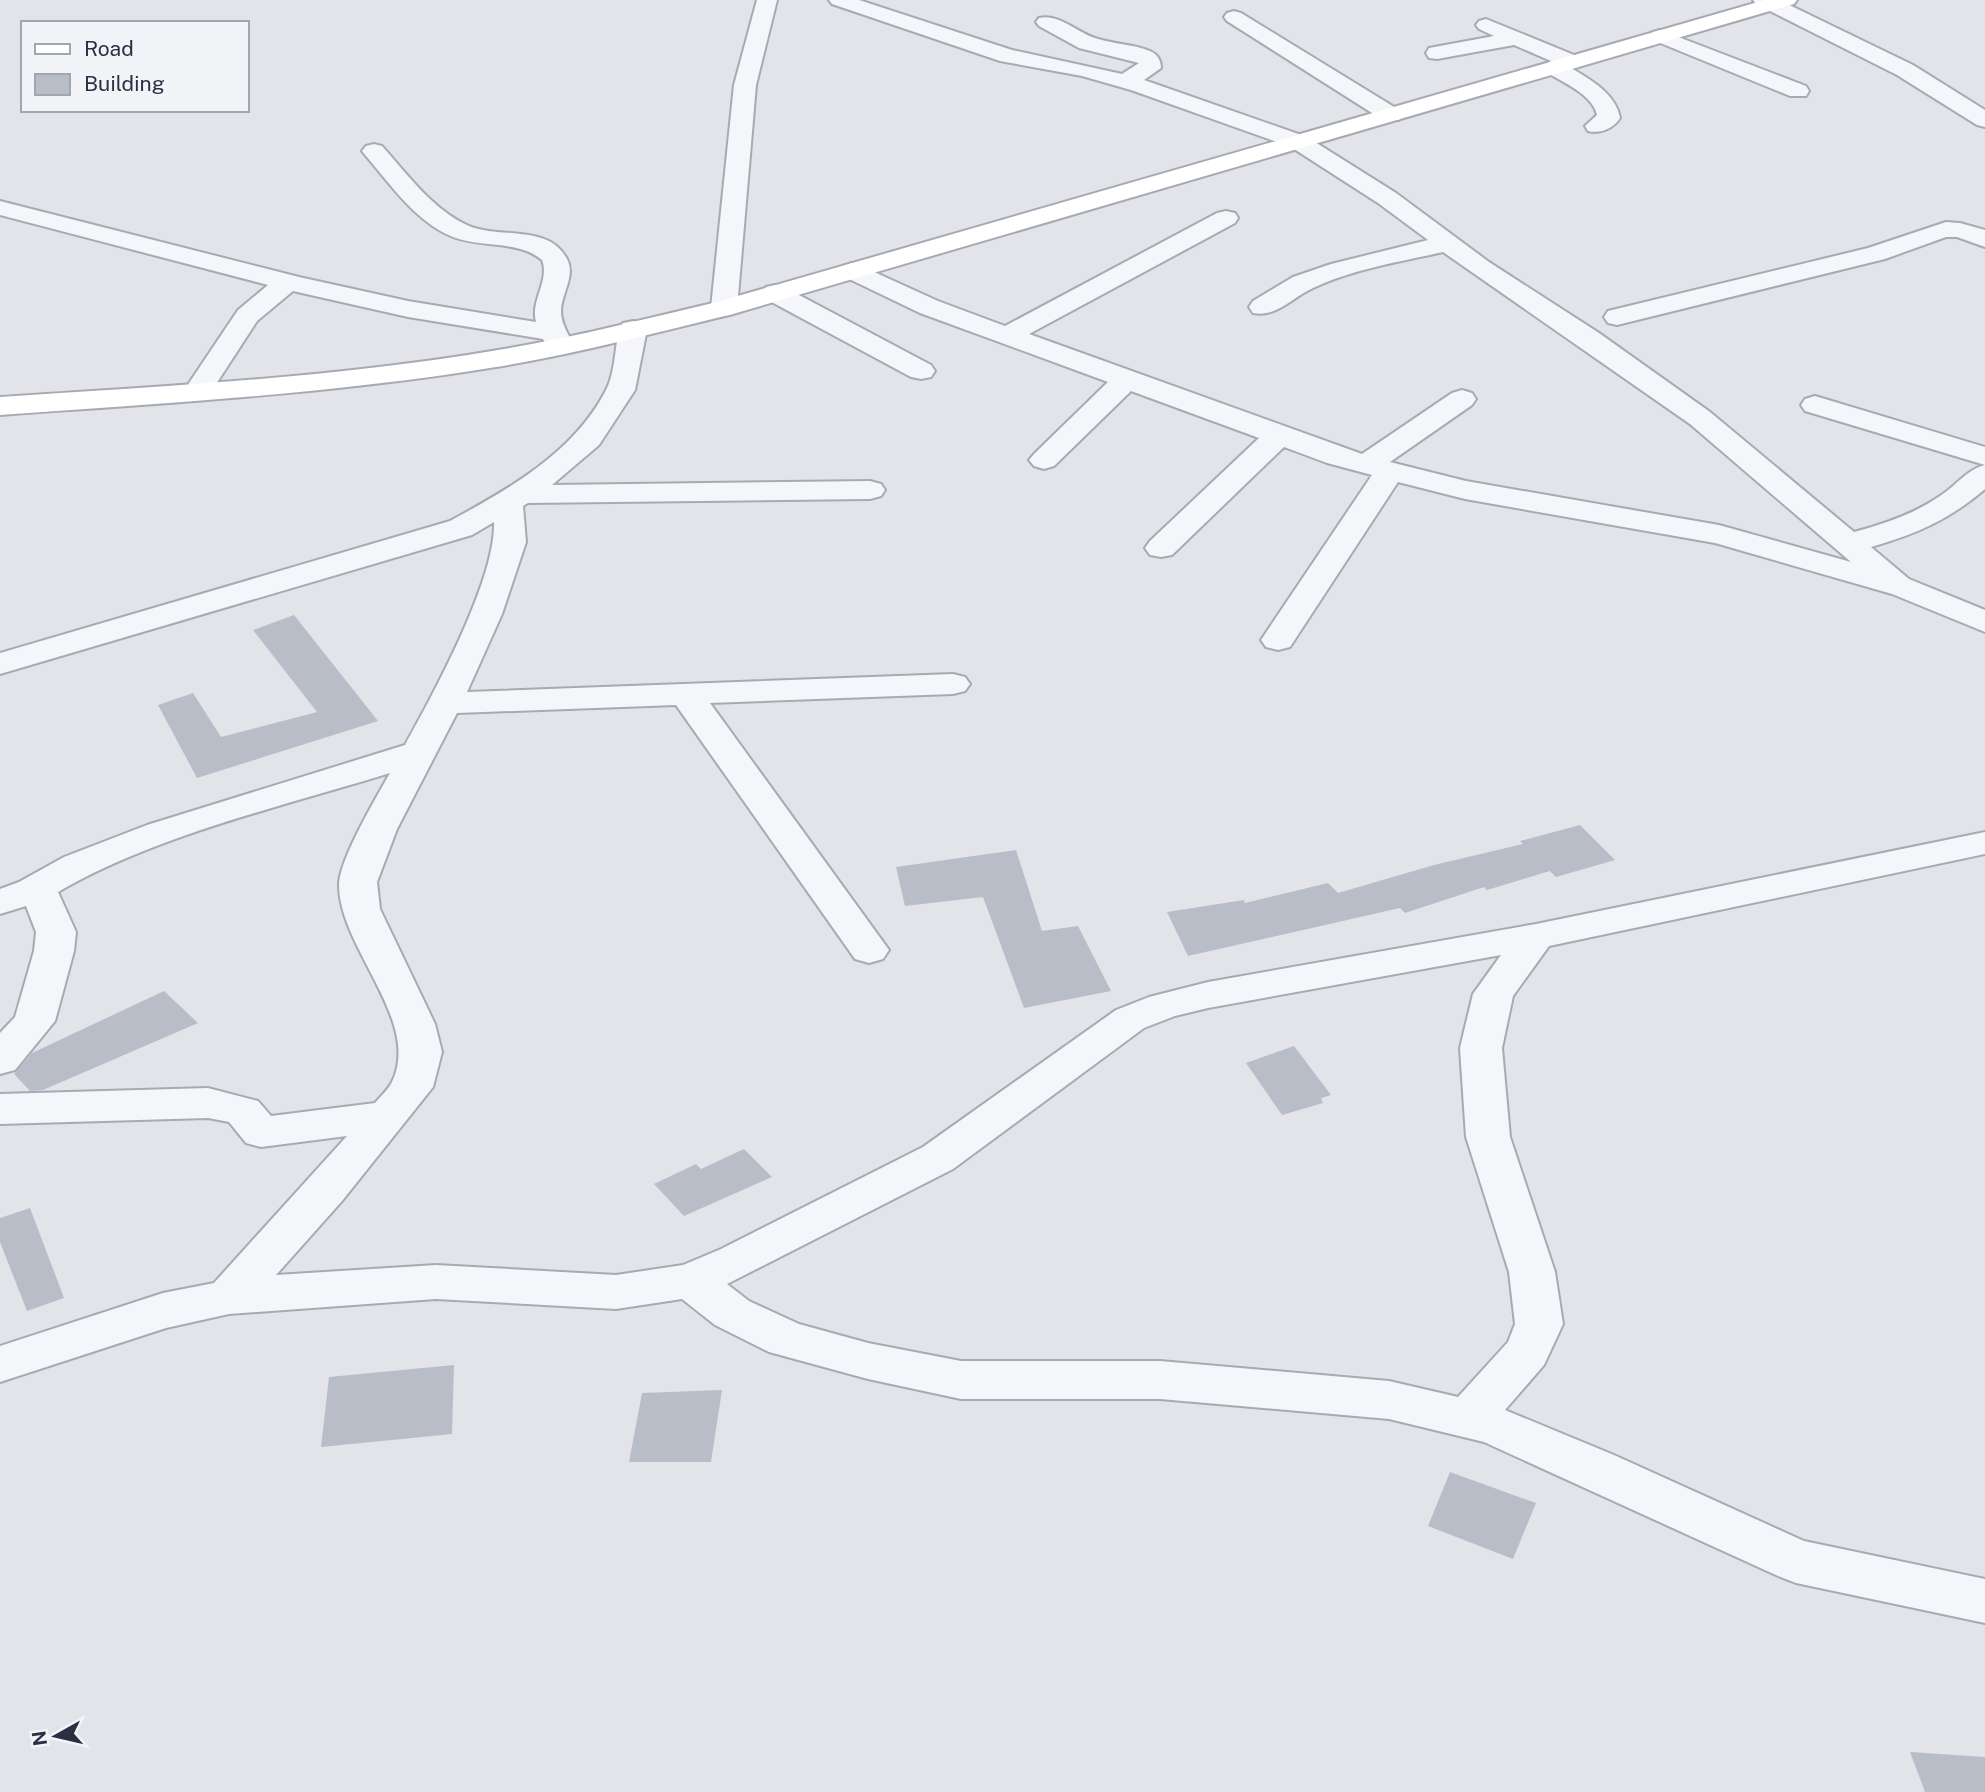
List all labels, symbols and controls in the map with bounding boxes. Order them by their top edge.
legend [21,21,248,112]
text: Road [84,36,134,61]
text: Building [84,71,165,96]
north arrow [21,1701,91,1771]
text: N [27,1729,51,1747]

